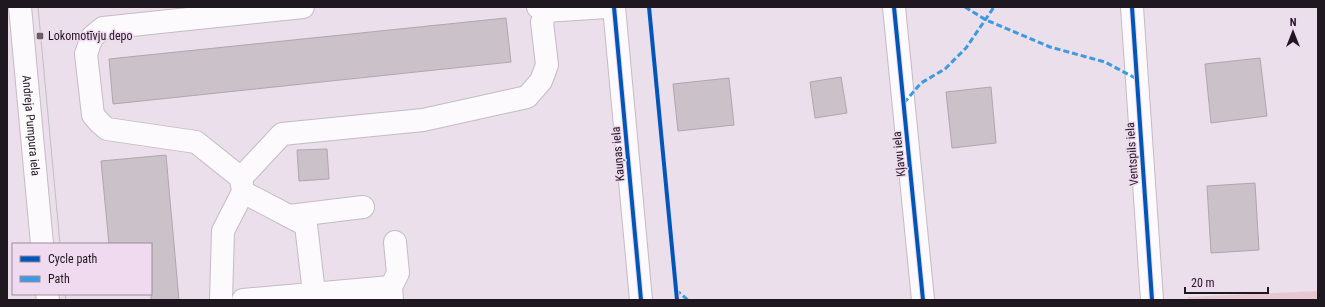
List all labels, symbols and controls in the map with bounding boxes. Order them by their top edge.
north arrow [1273,12,1313,52]
text: N [1290,16,1297,29]
place label: Lokomotīvju depo [48,29,133,43]
marker: Lokomotīvju depo [35,31,45,41]
street label: Andreja Pumpura iela [19,74,43,177]
street label: Ventspils iela [1123,122,1141,186]
street label: Kauņas iela [609,126,628,182]
street label: Kļavu iela [890,130,909,177]
legend [12,243,152,295]
text: Cycle path [48,252,98,266]
scale bar [1185,269,1268,295]
text: Path [48,272,70,286]
text: 20 m [1191,276,1215,290]

